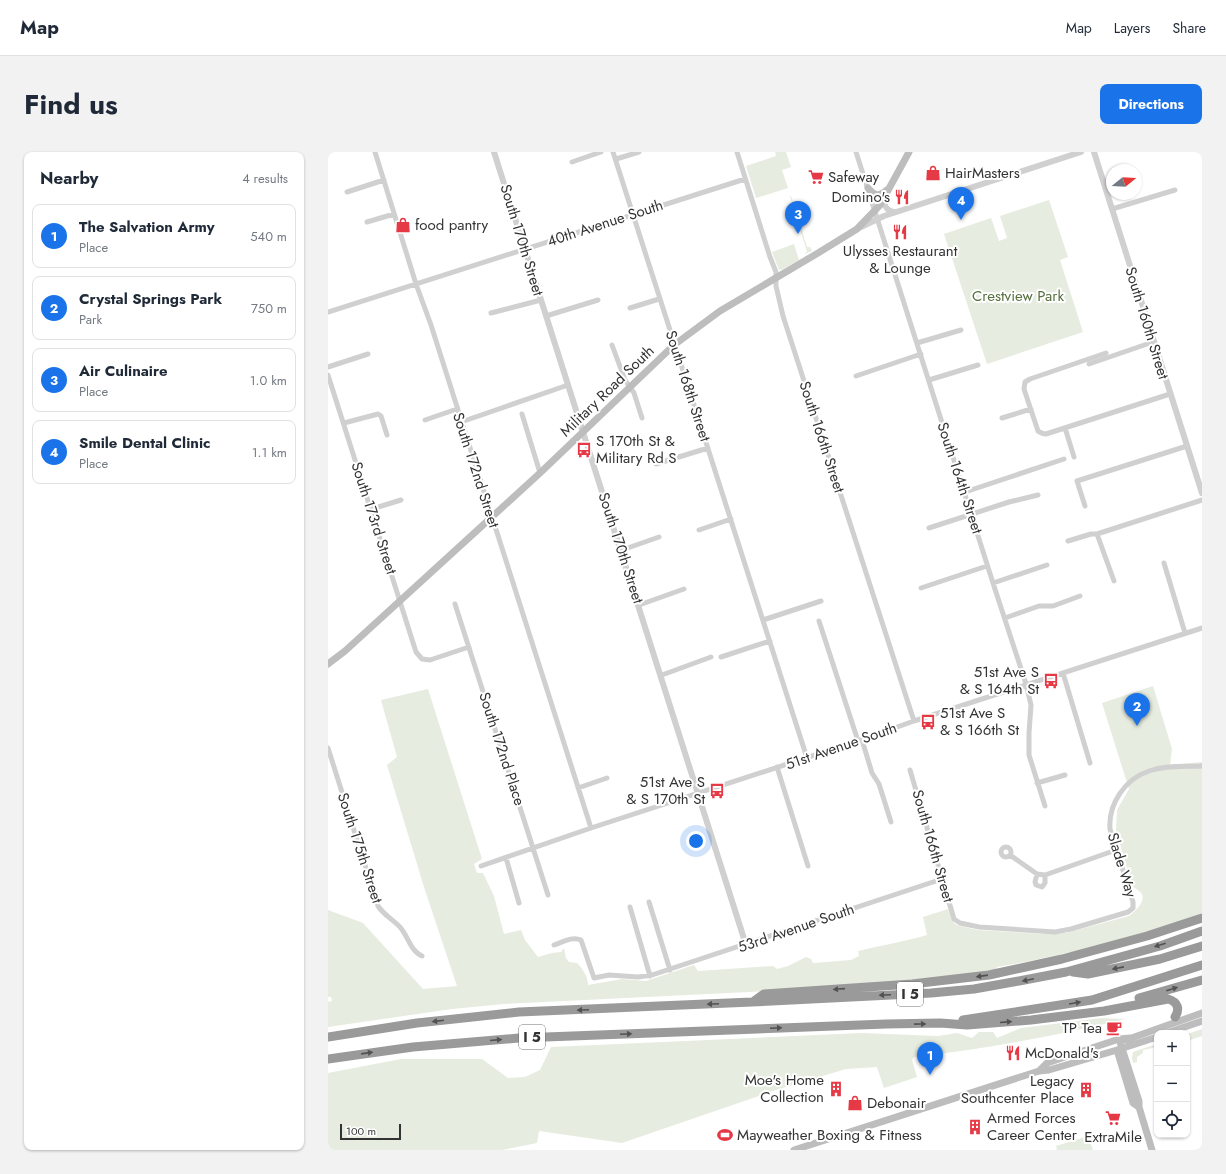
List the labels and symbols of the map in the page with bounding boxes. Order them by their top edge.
place label: HairMasters [945,162,1020,184]
shop icon: HairMasters [924,164,942,182]
north arrow [1106,164,1142,200]
place label: Safeway [828,166,880,188]
supermarket icon: Safeway [807,168,825,186]
street label: South 170th Street [495,181,550,299]
place label: Domino's [832,186,890,208]
pin: 4 [948,187,974,220]
restaurant icon: Domino's [893,188,911,206]
street label: 40th Avenue South [544,194,666,252]
pin: 3 [785,201,811,234]
place label: food pantry [415,214,489,236]
shop icon: food pantry [394,216,412,234]
restaurant icon: Ulysses Restaurant & Lounge [891,223,909,241]
place label: Ulysses Restaurant & Lounge [843,240,958,279]
street label: South 160th Street [1119,264,1175,382]
park label: Crestview Park [972,285,1064,307]
street label: South 168th Street [660,328,716,445]
street label: Military Road South [555,340,659,442]
street label: South 166th Street [794,378,851,496]
street label: South 172nd Street [447,409,505,531]
street label: South 164th Street [932,419,989,537]
place label: S 170th St & Military Rd S [596,430,677,469]
bus stop icon: S 170th St & Military Rd S [575,441,593,459]
street label: South 173rd Street [345,459,403,577]
street label: South 170th Street [593,490,649,607]
place label: 51st Ave S & S 164th St [960,661,1039,700]
bus stop icon: 51st Ave S & S 164th St [1042,672,1060,690]
street label: South 172nd Place [473,689,531,809]
pin: 2 [1124,693,1150,726]
place label: 51st Ave S & S 166th St [940,702,1020,741]
bus stop icon: 51st Ave S & S 166th St [919,713,937,731]
street label: 51st Avenue South [782,717,900,775]
place label: 51st Ave S & S 170th St [626,771,705,810]
bus stop icon: 51st Ave S & S 170th St [708,782,726,800]
street label: South 166th Street [906,787,960,905]
street label: South 175th Street [332,790,388,907]
street label: Slade Way [1102,830,1142,901]
your location [686,831,706,851]
street label: 53rd Avenue South [735,898,857,958]
one-way arrow [1153,943,1165,949]
one-way arrow [1112,965,1124,971]
one-way arrow [976,972,988,979]
one-way arrow [1021,977,1034,983]
road number: I 5 [897,982,923,1006]
one-way arrow [833,985,845,992]
one-way arrow [1166,986,1178,992]
one-way arrow [879,992,891,999]
one-way arrow [1069,999,1081,1005]
one-way arrow [706,1001,719,1007]
one-way arrow [577,1006,589,1013]
one-way arrow [431,1017,444,1024]
place label: TP Tea [1062,1017,1102,1039]
one-way arrow [1000,1019,1012,1025]
cafe icon: TP Tea [1105,1019,1123,1037]
one-way arrow [914,1021,927,1027]
road number: I 5 [519,1025,545,1049]
one-way arrow [770,1025,783,1031]
one-way arrow [620,1030,632,1037]
one-way arrow [490,1036,502,1043]
pin: 1 [917,1042,943,1075]
place label: McDonald's [1025,1042,1099,1064]
restaurant icon: McDonald's [1004,1044,1022,1062]
one-way arrow [361,1050,373,1056]
place label: Moe's Home Collection [745,1069,824,1108]
place label: Legacy Southcenter Place [961,1070,1074,1109]
building icon: Moe's Home Collection [827,1080,845,1098]
building icon: Legacy Southcenter Place [1077,1081,1095,1099]
place label: Debonair [867,1092,927,1114]
shop icon: Debonair [846,1094,864,1112]
place label: Armed Forces Career Center [987,1107,1078,1146]
supermarket icon: ExtraMile [1104,1109,1122,1127]
building icon: Armed Forces Career Center [966,1118,984,1136]
scale bar [340,1122,401,1141]
place label: Mayweather Boxing & Fitness [737,1124,922,1146]
sports icon: Mayweather Boxing & Fitness [716,1126,734,1144]
place label: ExtraMile [1084,1126,1142,1148]

